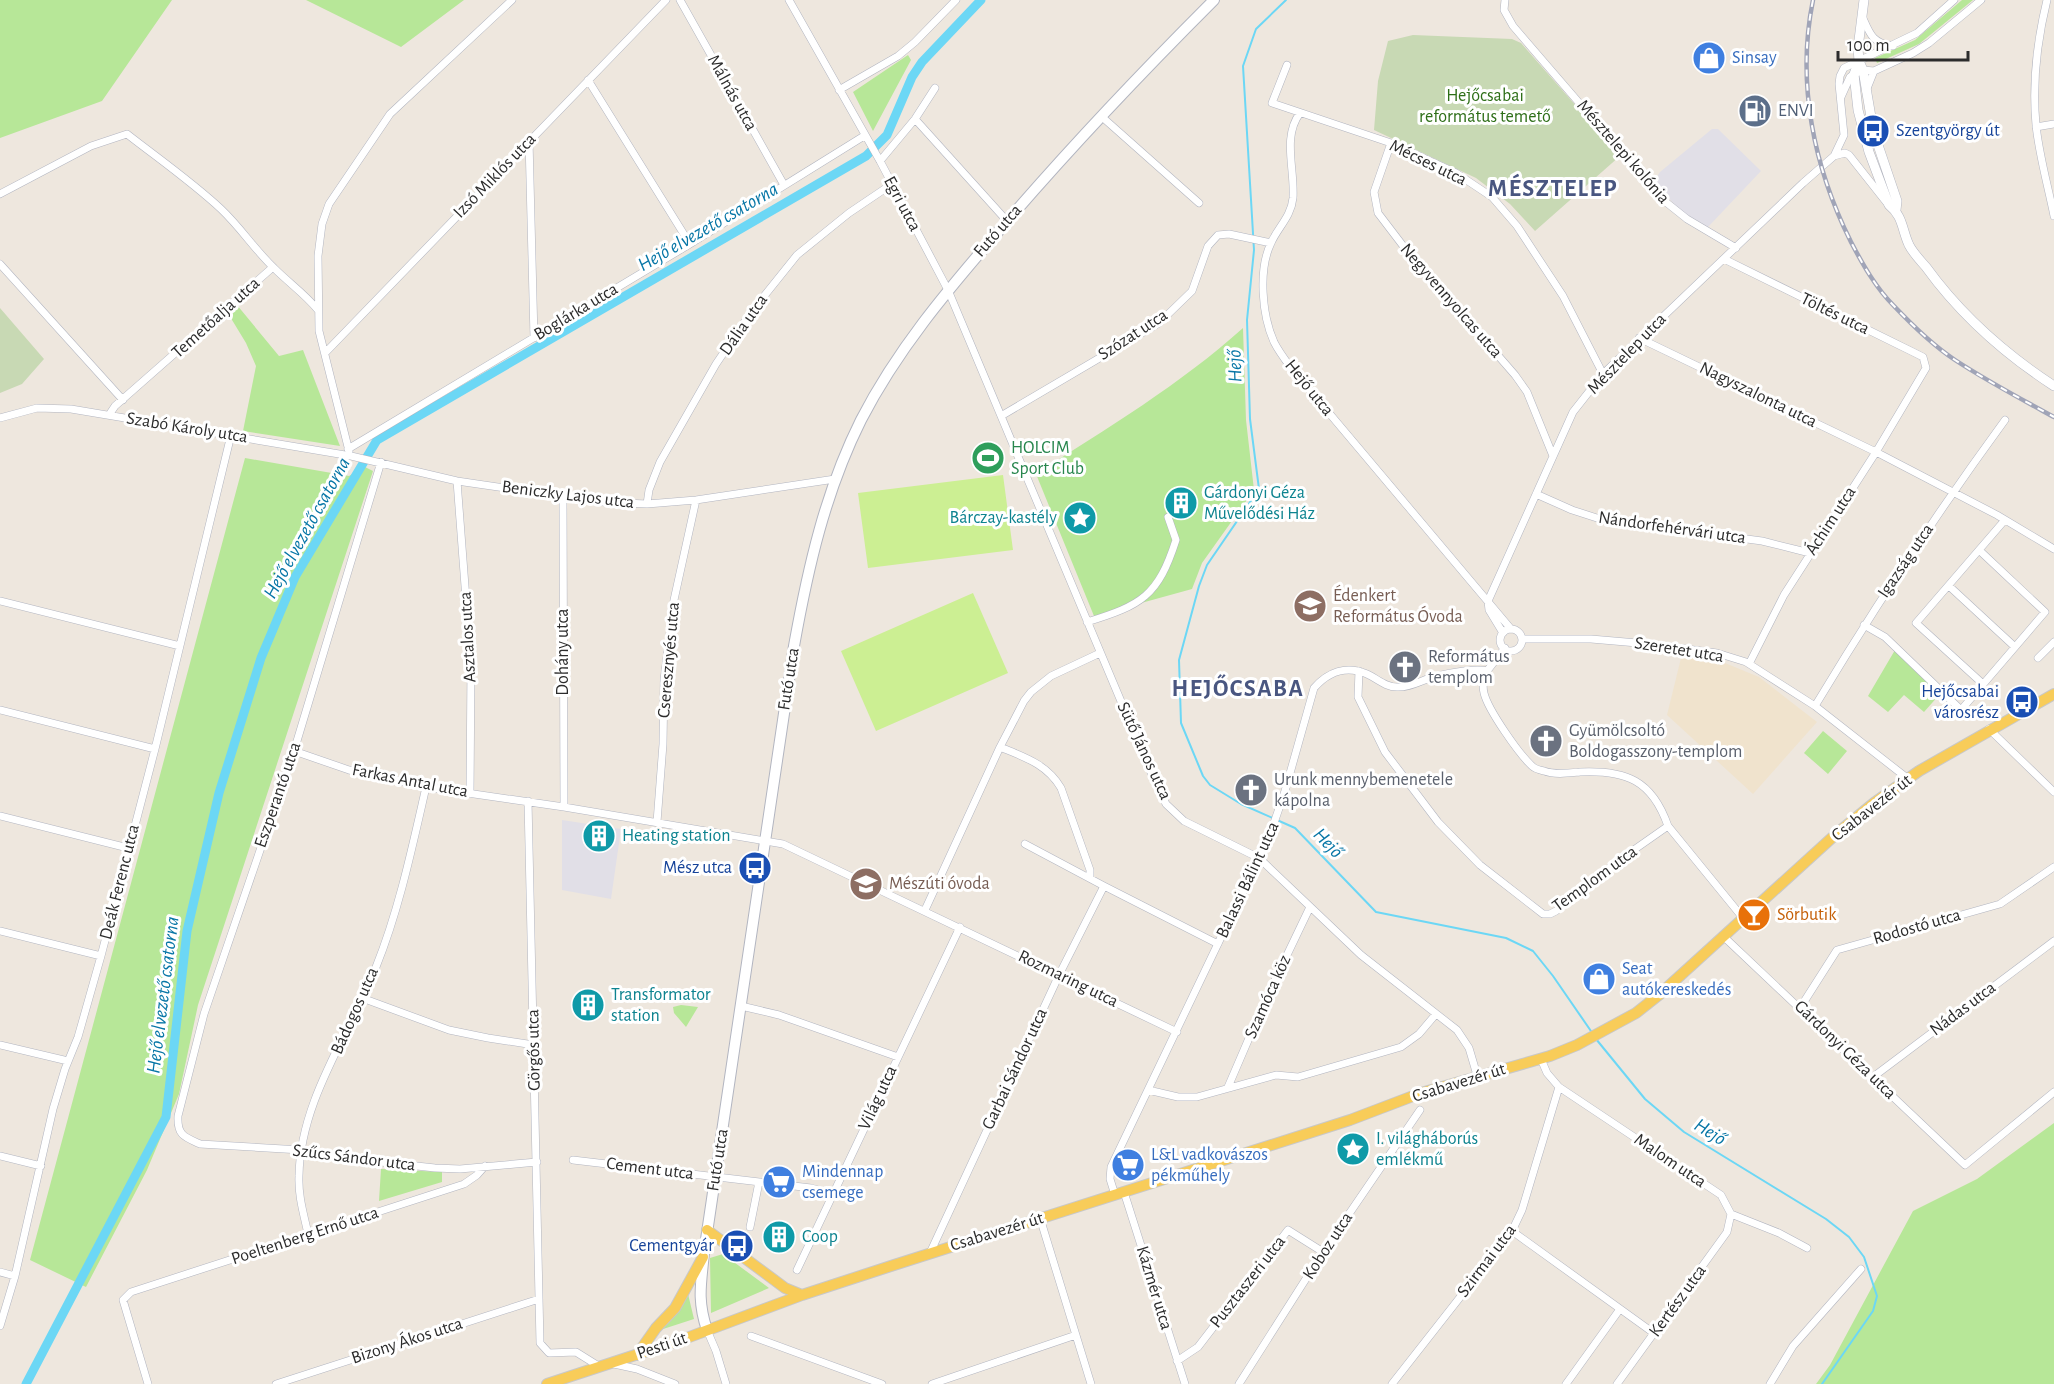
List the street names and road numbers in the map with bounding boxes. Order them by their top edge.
street label: Málnás utca [704,52,760,134]
street label: Mésztelepi kolónia [1573,97,1673,207]
street label: Izsó Miklós utca [450,130,540,222]
street label: Mécses utca [1387,137,1469,189]
street label: Egri utca [880,173,924,235]
street label: Futó utca [970,201,1026,261]
street label: Negyvennyolcas utca [1397,240,1505,362]
street label: Temetőalja utca [169,274,263,362]
street label: Boglárka utca [531,280,621,344]
street label: Töltés utca [1798,290,1872,338]
street label: Dália utca [717,291,771,359]
street label: Szózat utca [1095,306,1171,364]
street label: Mésztelep utca [1584,310,1670,398]
street label: Hejő utca [1281,356,1337,420]
street label: Nagyszalonta utca [1696,359,1820,431]
street label: Szabó Károly utca [125,410,249,446]
street label: Beniczky Lajos utca [501,478,635,512]
street label: Áchim utca [1800,482,1860,559]
street label: Nándorfehérvári utca [1597,509,1747,547]
street label: Igazság utca [1875,521,1937,601]
street label: Asztalos utca [457,591,479,683]
street label: Cseresznyés utca [655,601,683,719]
street label: Dohány utca [554,608,572,696]
street label: Szeretet utca [1633,634,1725,666]
street label: Futó utca [775,646,803,712]
street label: Sütő János utca [1113,699,1175,803]
street label: Eszperantó utca [252,740,304,850]
street label: Farkas Antal utca [350,761,470,801]
street label: Csabavezér út [1828,771,1916,845]
street label: Balassi Bálint utca [1213,819,1283,941]
street label: Deák Ferenc utca [97,823,143,941]
street label: Templom utca [1549,842,1641,916]
street label: Rodostó utca [1871,906,1963,948]
street label: Rozmaring utca [1015,947,1121,1011]
street label: Szamóca köz [1242,953,1294,1041]
street label: Bádogos utca [328,965,382,1057]
street label: Nádas utca [1927,979,1999,1039]
street label: Gárdonyi Géza utca [1791,997,1899,1103]
street label: Garbai Sándor utca [979,1006,1051,1132]
street label: Görgős utca [524,1009,544,1091]
street label: Csabavezér út [1410,1060,1508,1106]
street label: Világ utca [855,1063,901,1133]
street label: Futó utca [704,1127,732,1193]
street label: Malom utca [1631,1130,1709,1192]
street label: Szűcs Sándor utca [292,1142,416,1174]
street label: Cement utca [605,1155,695,1183]
street label: Poeltenberg Ernő utca [229,1204,381,1268]
street label: Csabavezér út [948,1209,1046,1255]
street label: Koboz utca [1300,1209,1356,1283]
street label: Szirmai utca [1454,1221,1520,1301]
street label: Pusztaszeri utca [1207,1233,1289,1331]
street label: Kázmér utca [1133,1244,1175,1332]
street label: Kertész utca [1646,1262,1710,1340]
street label: Bizony Ákos utca [348,1312,465,1367]
street label: Pesti út [635,1329,690,1363]

